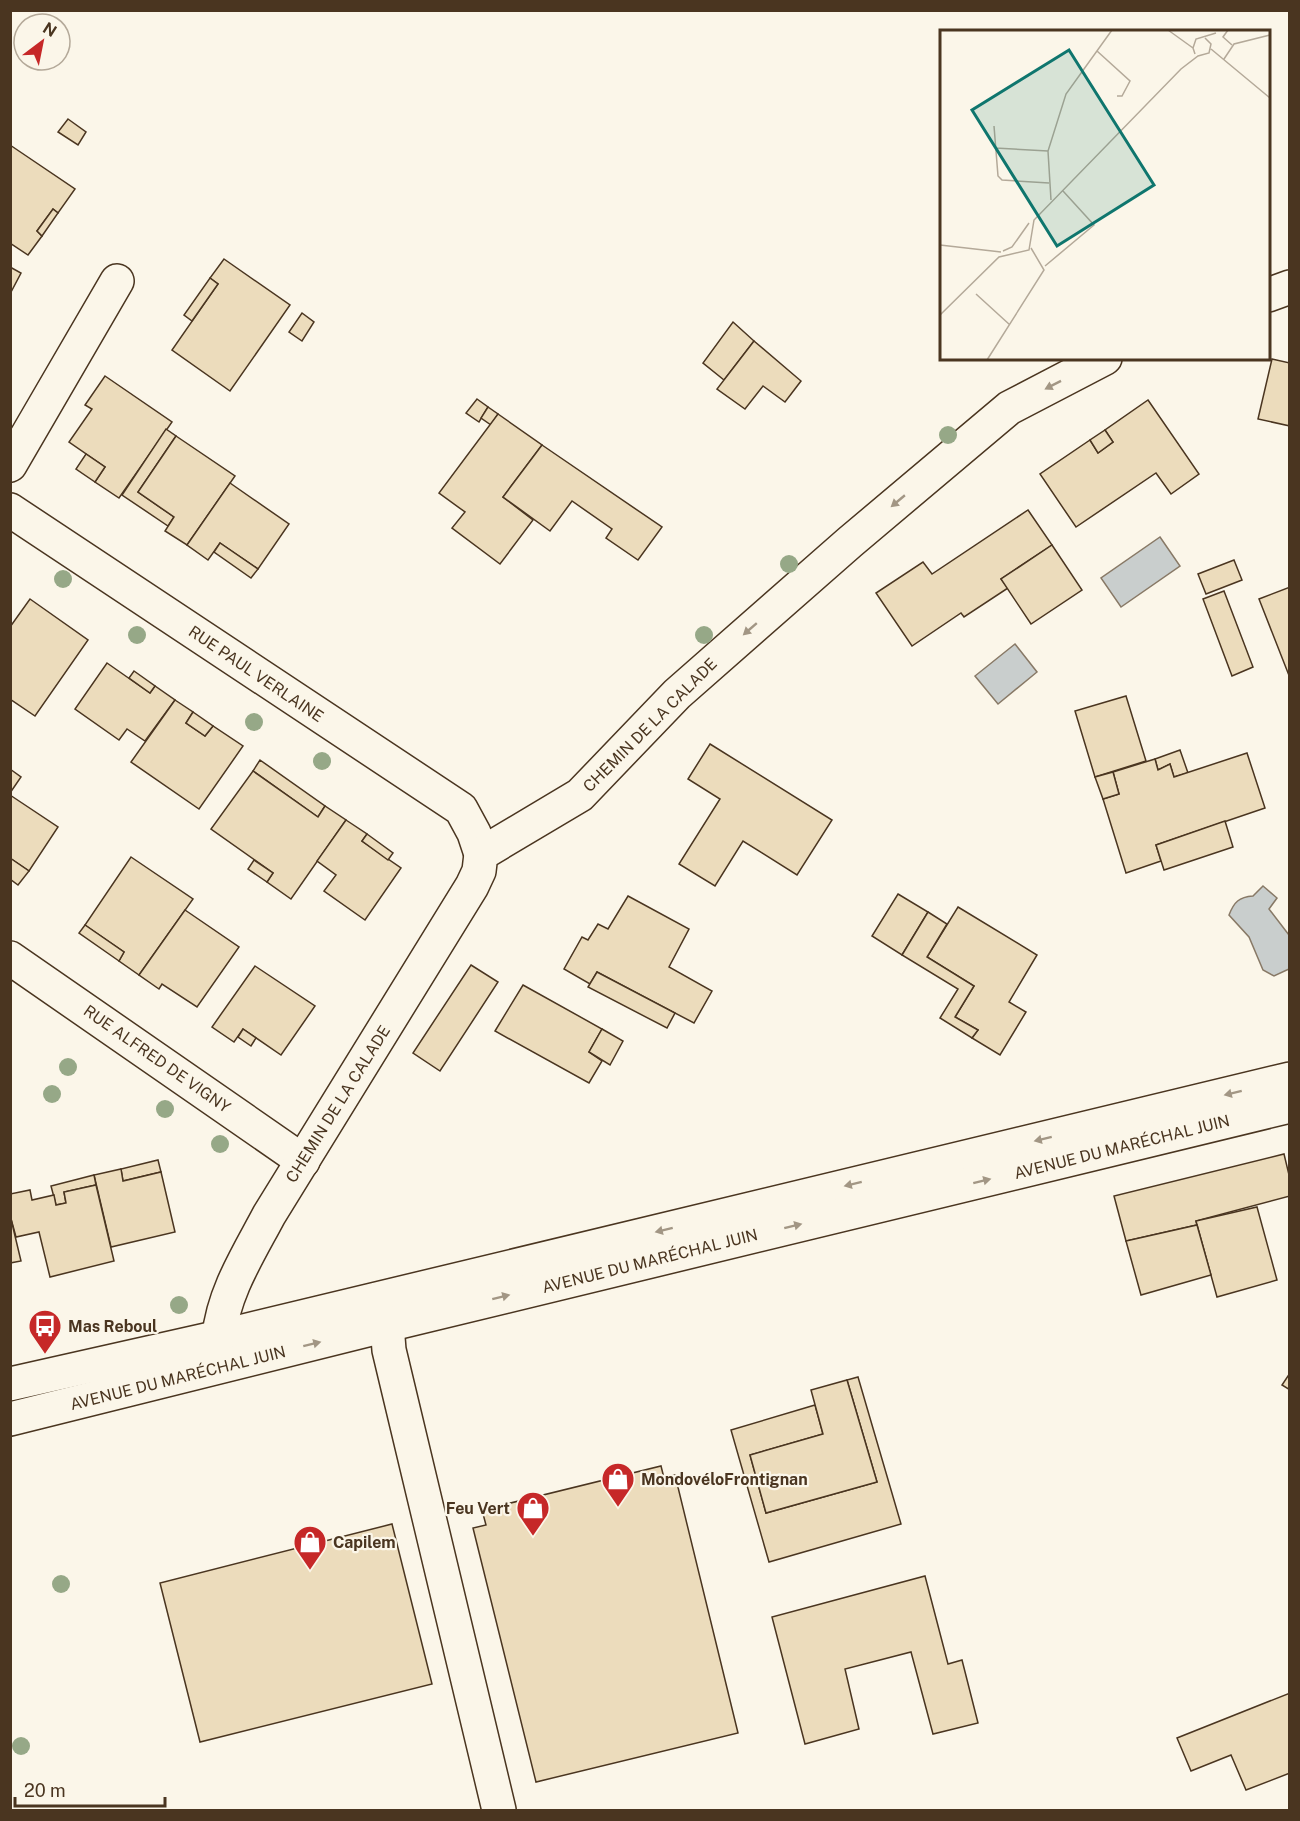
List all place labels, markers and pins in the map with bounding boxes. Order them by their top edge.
bus stop icon: Mas Reboul [27,1308,63,1355]
place label: Mas Reboul [68,1317,157,1336]
shop icon: MondovéloFrontignan [600,1461,636,1508]
place label: MondovéloFrontignan [641,1470,808,1489]
shop icon: Feu Vert [515,1490,551,1537]
place label: Feu Vert [446,1499,510,1518]
shop icon: Capilem [292,1524,328,1571]
place label: Capilem [333,1533,396,1552]

